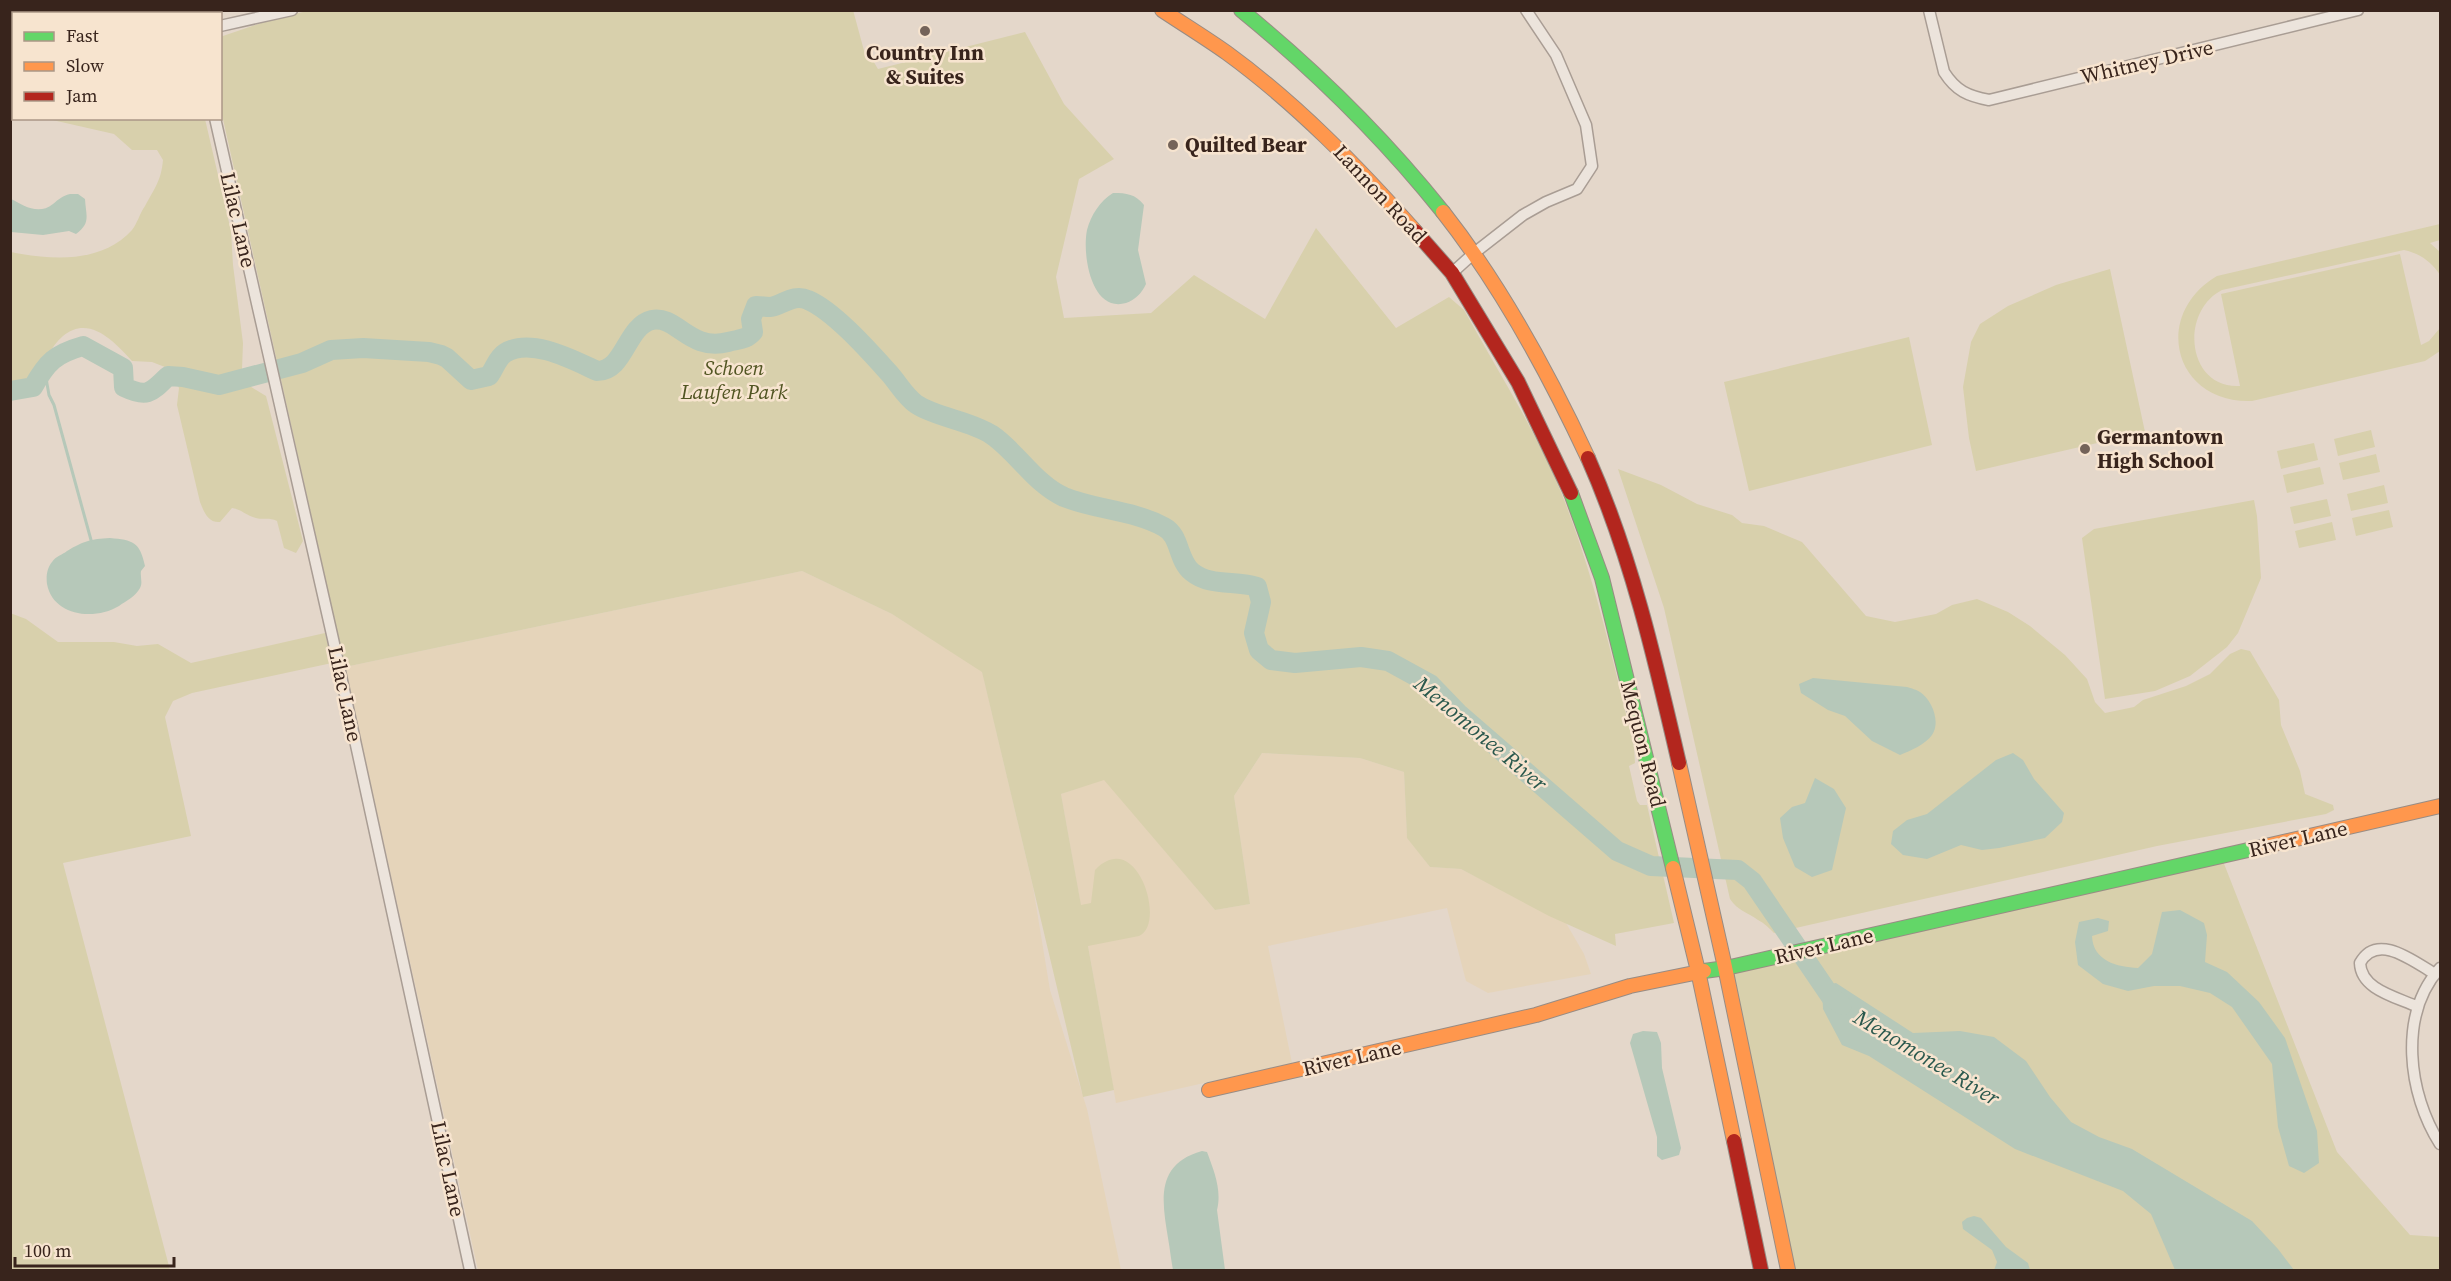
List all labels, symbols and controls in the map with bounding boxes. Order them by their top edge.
legend [12,12,222,120]
text: Fast [66,23,99,48]
marker: Country Inn & Suites [918,24,932,38]
street label: Whitney Drive [2078,32,2216,91]
place label: Country Inn & Suites [866,38,984,91]
text: Slow [66,53,104,78]
text: Jam [65,83,98,108]
place label: Quilted Bear [1185,130,1307,159]
marker: Quilted Bear [1166,138,1180,152]
street label: Lannon Road [1327,138,1434,249]
street label: Lilac Lane [213,169,264,271]
park label: Schoen Laufen Park [680,353,787,406]
place label: Germantown High School [2097,422,2223,475]
marker: Germantown High School [2078,442,2092,456]
street label: Lilac Lane [321,643,370,744]
water label: Menomonee River [1407,668,1555,798]
street label: Mequon Road [1614,677,1673,810]
street label: River Lane [2246,813,2350,864]
street label: River Lane [1772,920,1876,971]
water label: Menomonee River [1848,1001,2006,1113]
street label: River Lane [1300,1032,1404,1083]
street label: Lilac Lane [424,1118,473,1219]
scale bar [15,1230,174,1268]
text: 100 m [24,1238,71,1263]

